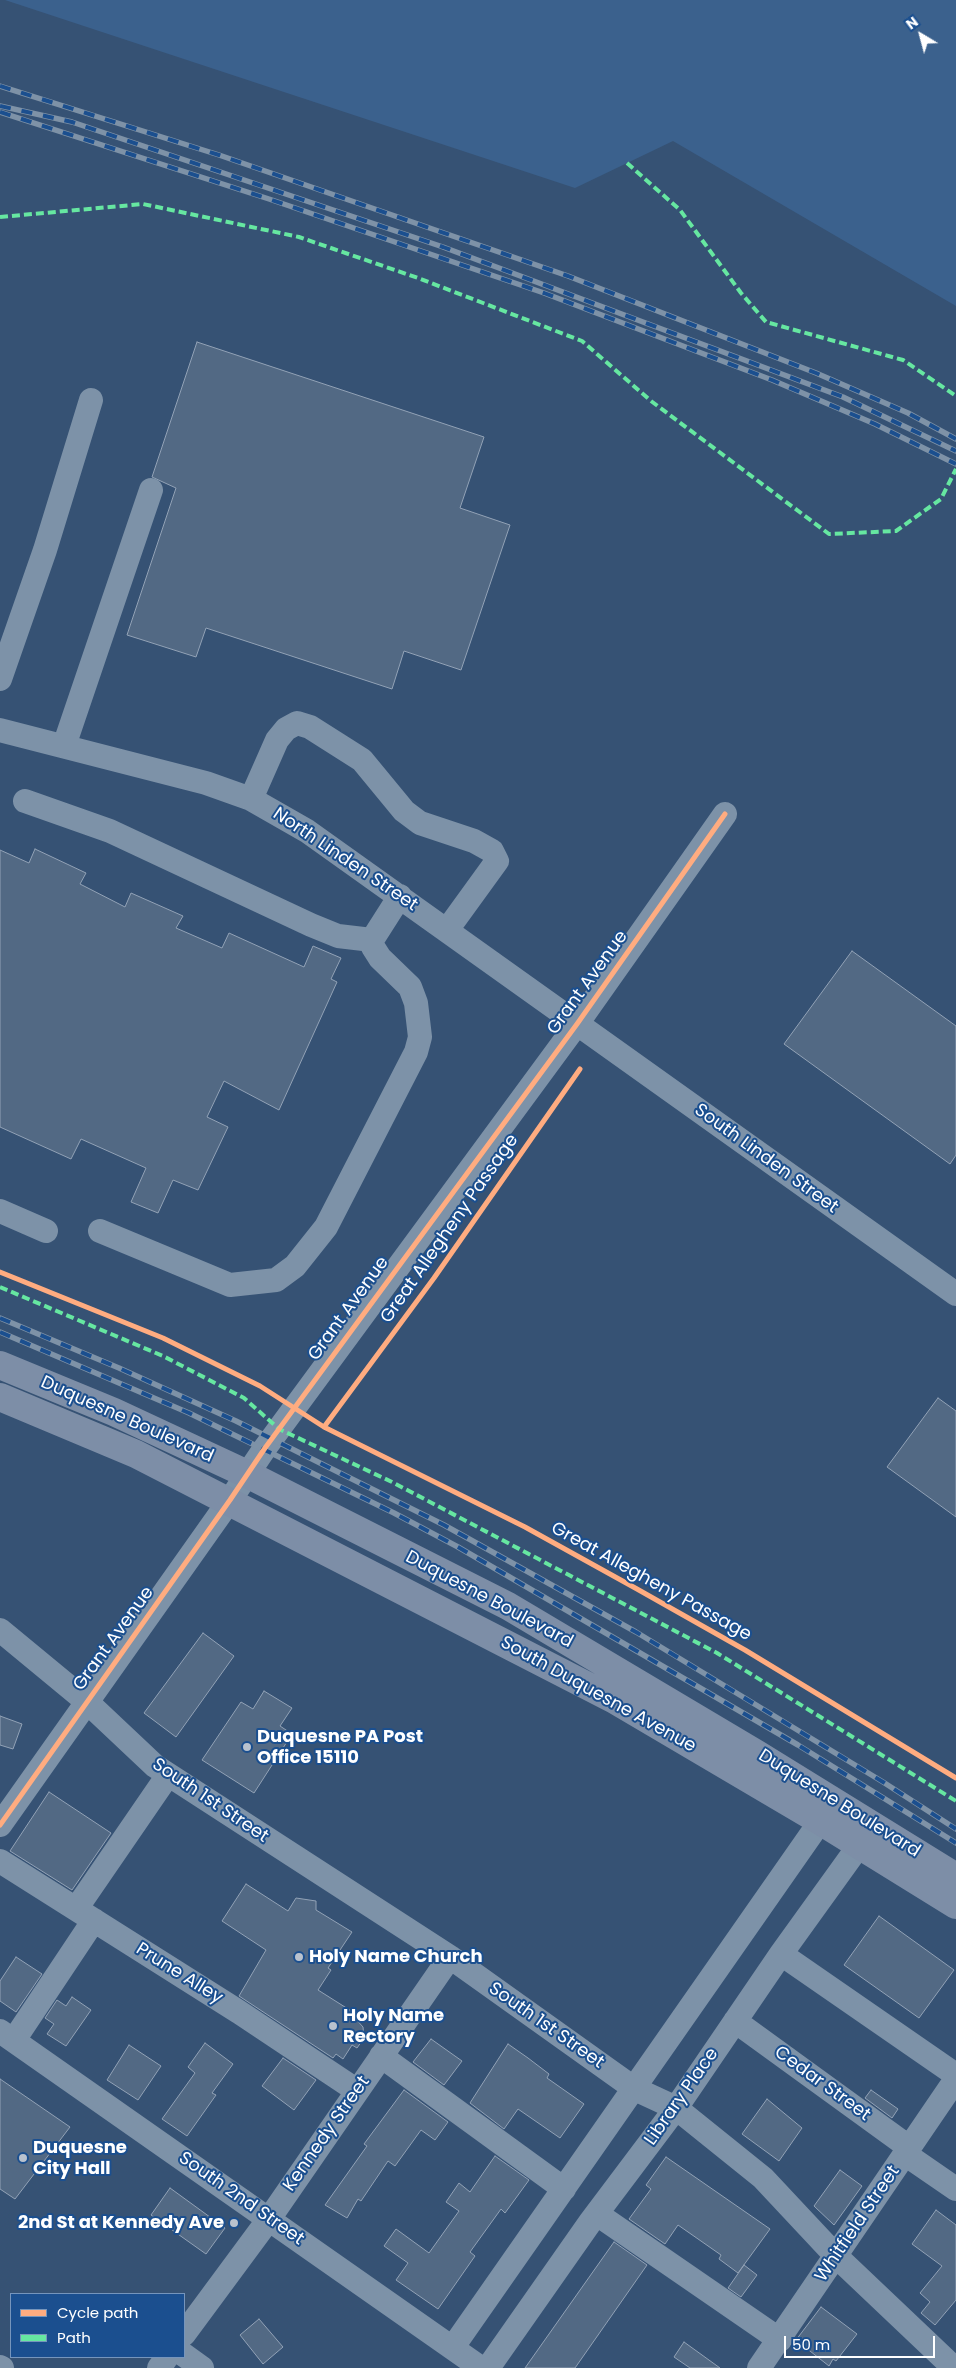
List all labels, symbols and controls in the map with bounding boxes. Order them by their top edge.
north arrow [896,10,946,60]
text: N [902,12,922,34]
street label: North Linden Street [269,804,421,916]
street label: Grant Avenue [543,927,633,1039]
street label: South Linden Street [690,1100,842,1218]
street label: Great Allegheny Passage [376,1130,524,1328]
street label: Grant Avenue [304,1253,394,1365]
street label: Duquesne Boulevard [37,1372,217,1468]
street label: Great Allegheny Passage [547,1518,755,1646]
street label: Duquesne Boulevard [401,1547,577,1653]
street label: Grant Avenue [69,1583,159,1695]
street label: South Duquesne Avenue [497,1632,699,1758]
place label: Duquesne PA Post Office 15110 [257,1726,423,1768]
marker: Duquesne PA Post Office 15110 [241,1741,253,1753]
street label: Duquesne Boulevard [754,1745,924,1863]
street label: South 1st Street [148,1754,272,1848]
street label: Prune Alley [132,1939,226,2009]
place label: Holy Name Church [309,1946,483,1968]
marker: Holy Name Church [293,1951,305,1963]
street label: South 1st Street [484,1978,608,2074]
place label: Holy Name Rectory [343,2005,444,2048]
marker: Holy Name Rectory [327,2020,339,2032]
street label: Cedar Street [770,2042,874,2126]
street label: Library Place [640,2044,724,2150]
street label: Kennedy Street [279,2072,375,2196]
place label: Duquesne City Hall [33,2137,127,2180]
street label: South 2nd Street [174,2148,308,2250]
marker: Duquesne City Hall [17,2152,29,2164]
street label: Whitfield Street [811,2162,905,2286]
place label: 2nd St at Kennedy Ave [18,2212,224,2234]
marker: 2nd St at Kennedy Ave [228,2217,240,2229]
legend [10,2293,185,2358]
text: Cycle path [57,2302,138,2323]
scale bar [786,2326,937,2358]
text: Path [57,2327,91,2348]
text: 50 m [792,2334,830,2355]

